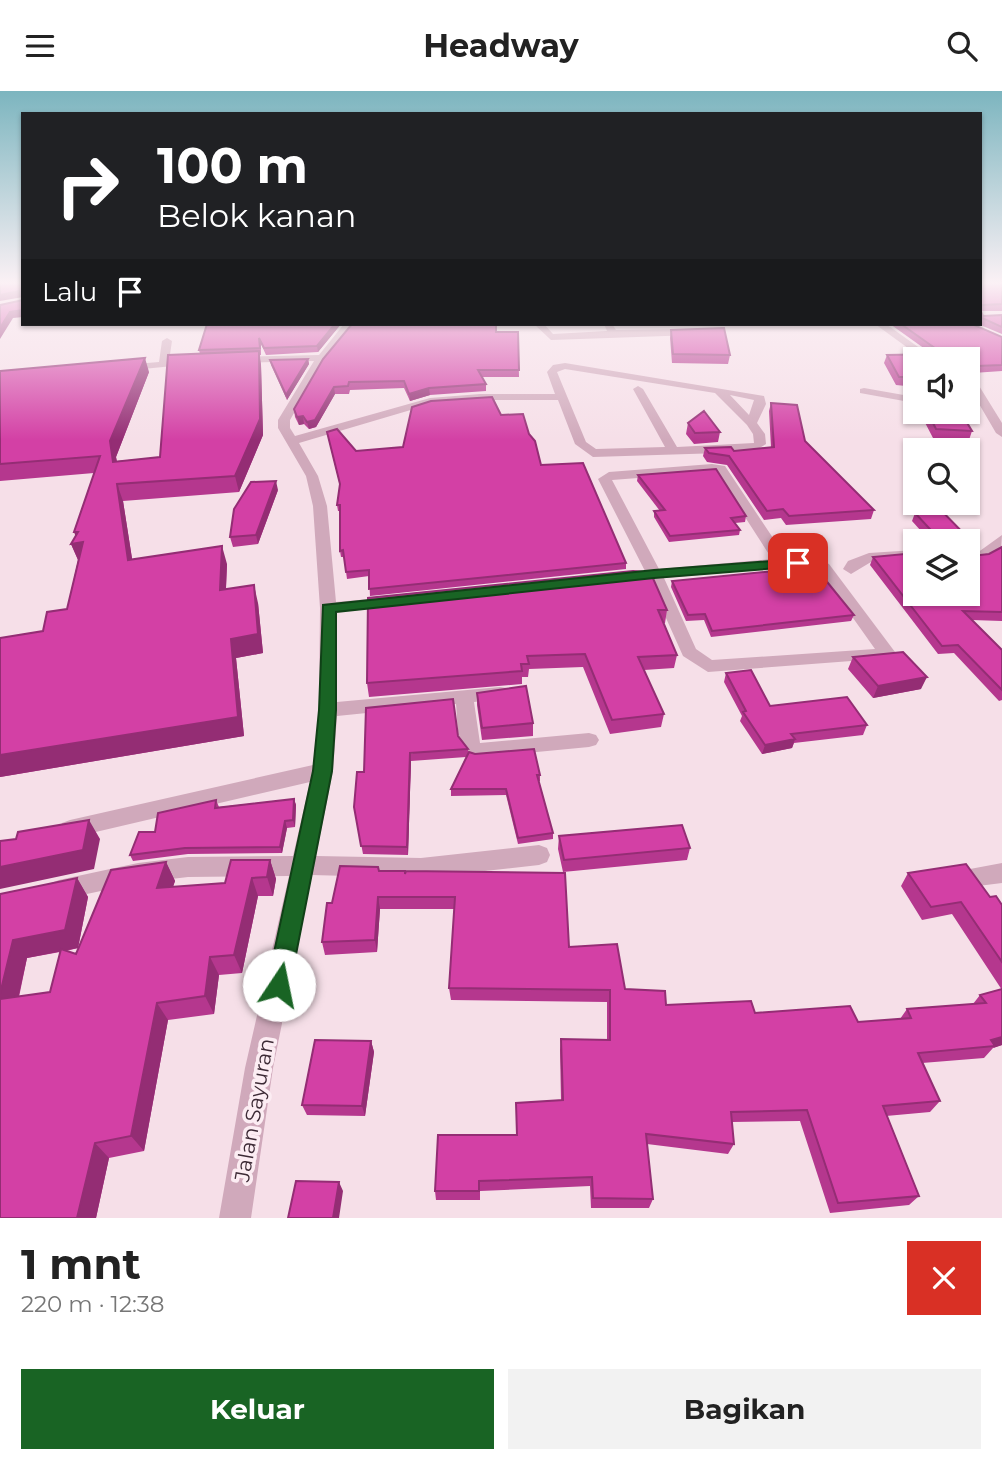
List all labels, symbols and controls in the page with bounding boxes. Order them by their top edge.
text: Headway [423,26,579,65]
icon: menu [21,27,59,65]
icon: search [943,27,981,65]
text: 100 m [157,136,308,195]
icon: right [42,140,133,231]
text: Belok kanan [157,196,357,235]
icon: arrive [111,273,149,311]
text: Lalu [42,276,97,308]
map controls [903,347,980,606]
button: sound [903,347,980,424]
button: search [903,438,980,515]
button: layers [903,529,980,606]
pin [768,533,828,593]
icon: arrive [779,544,817,582]
position arrow [242,948,316,1022]
street label: Jalan Sayuran [229,1036,279,1185]
text: 1 mnt [21,1238,141,1290]
button: close [907,1241,981,1315]
text: 220 m · 12:38 [21,1290,164,1318]
button: Keluar [21,1369,494,1449]
button: Bagikan [508,1369,981,1449]

